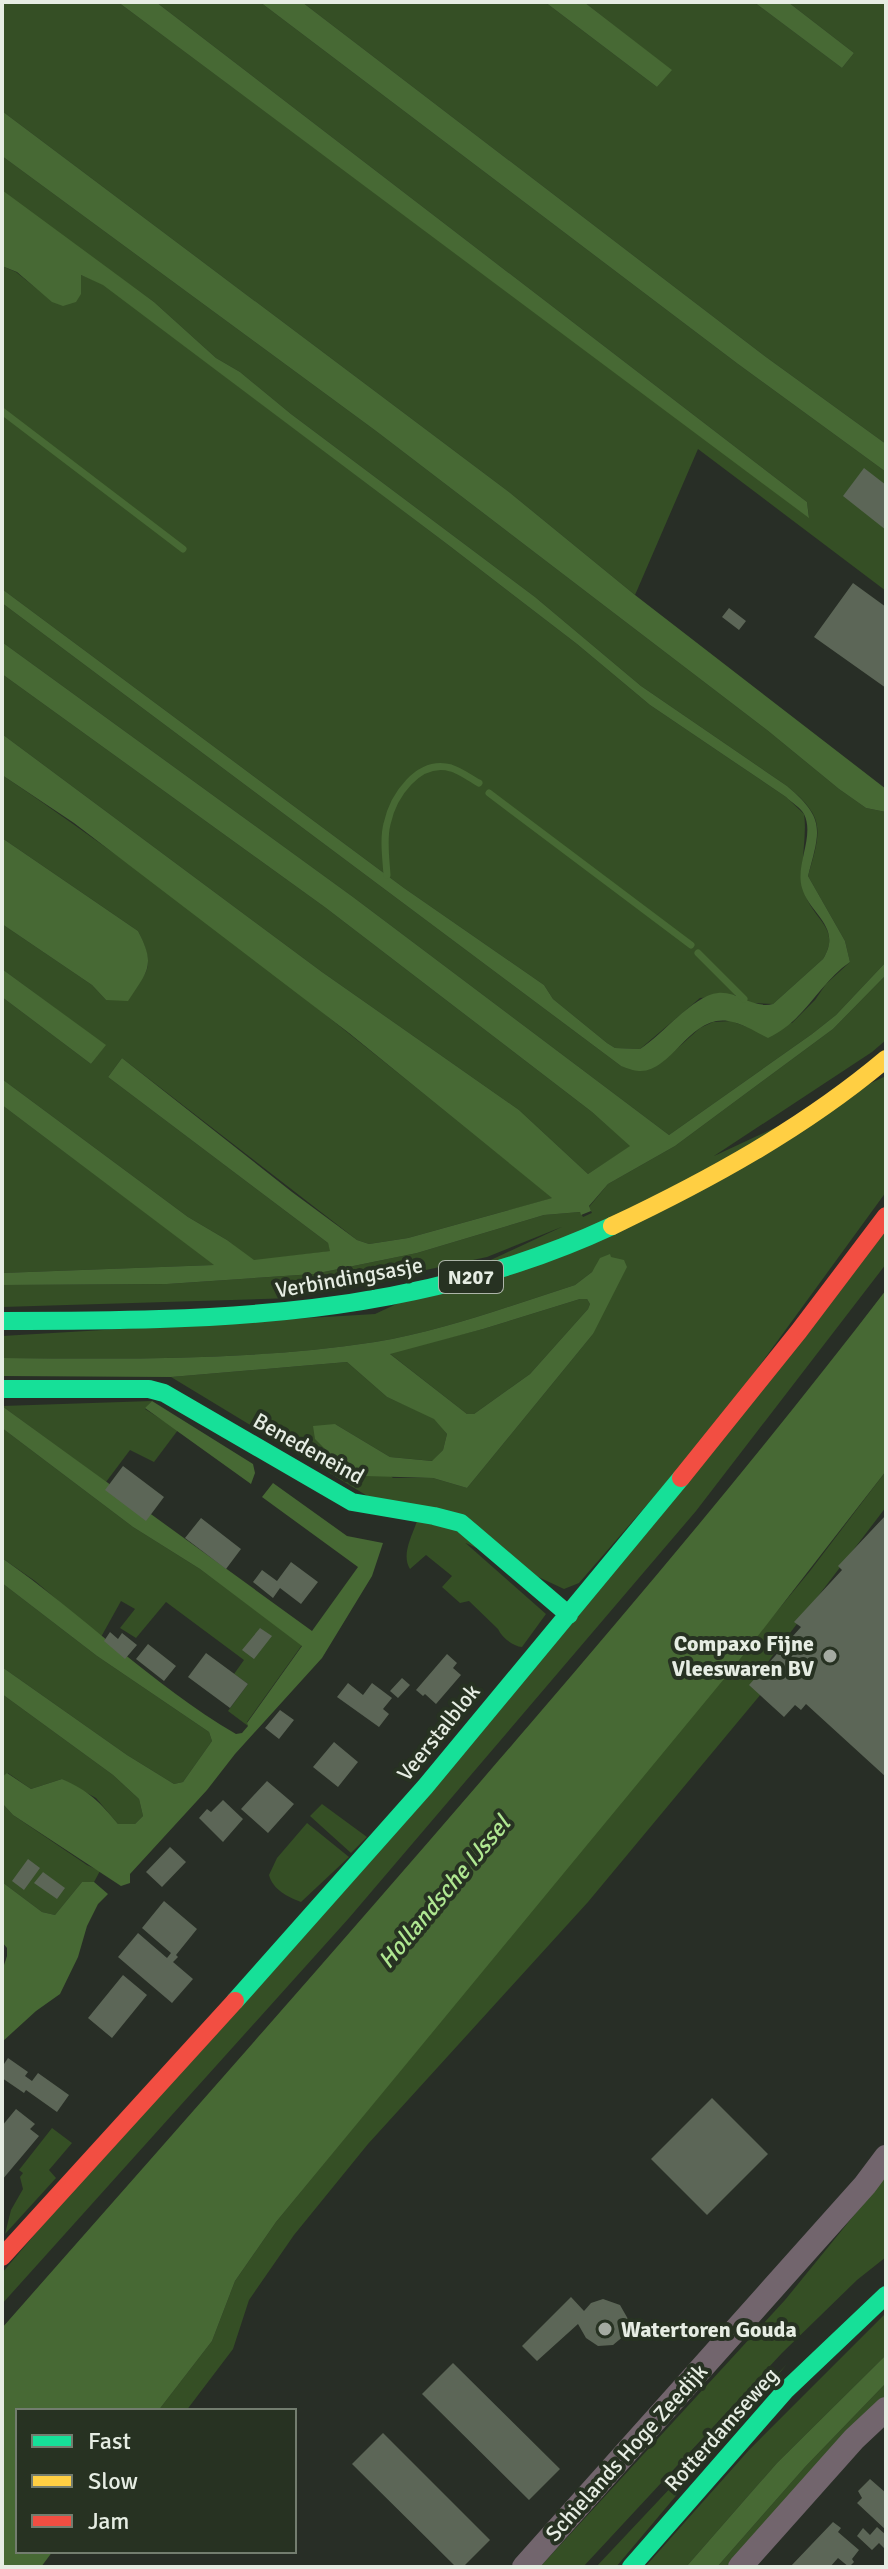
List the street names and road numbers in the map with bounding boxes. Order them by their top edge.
street label: Verbindingsasje [273,1251,425,1304]
road number: N207 [439,1261,503,1293]
street label: Benedeneind [249,1407,369,1490]
street label: Veerstalblok [391,1678,486,1786]
street label: Schielands Hoge Zeedijk [540,2358,713,2547]
street label: Rotterdamseweg [659,2362,784,2497]

